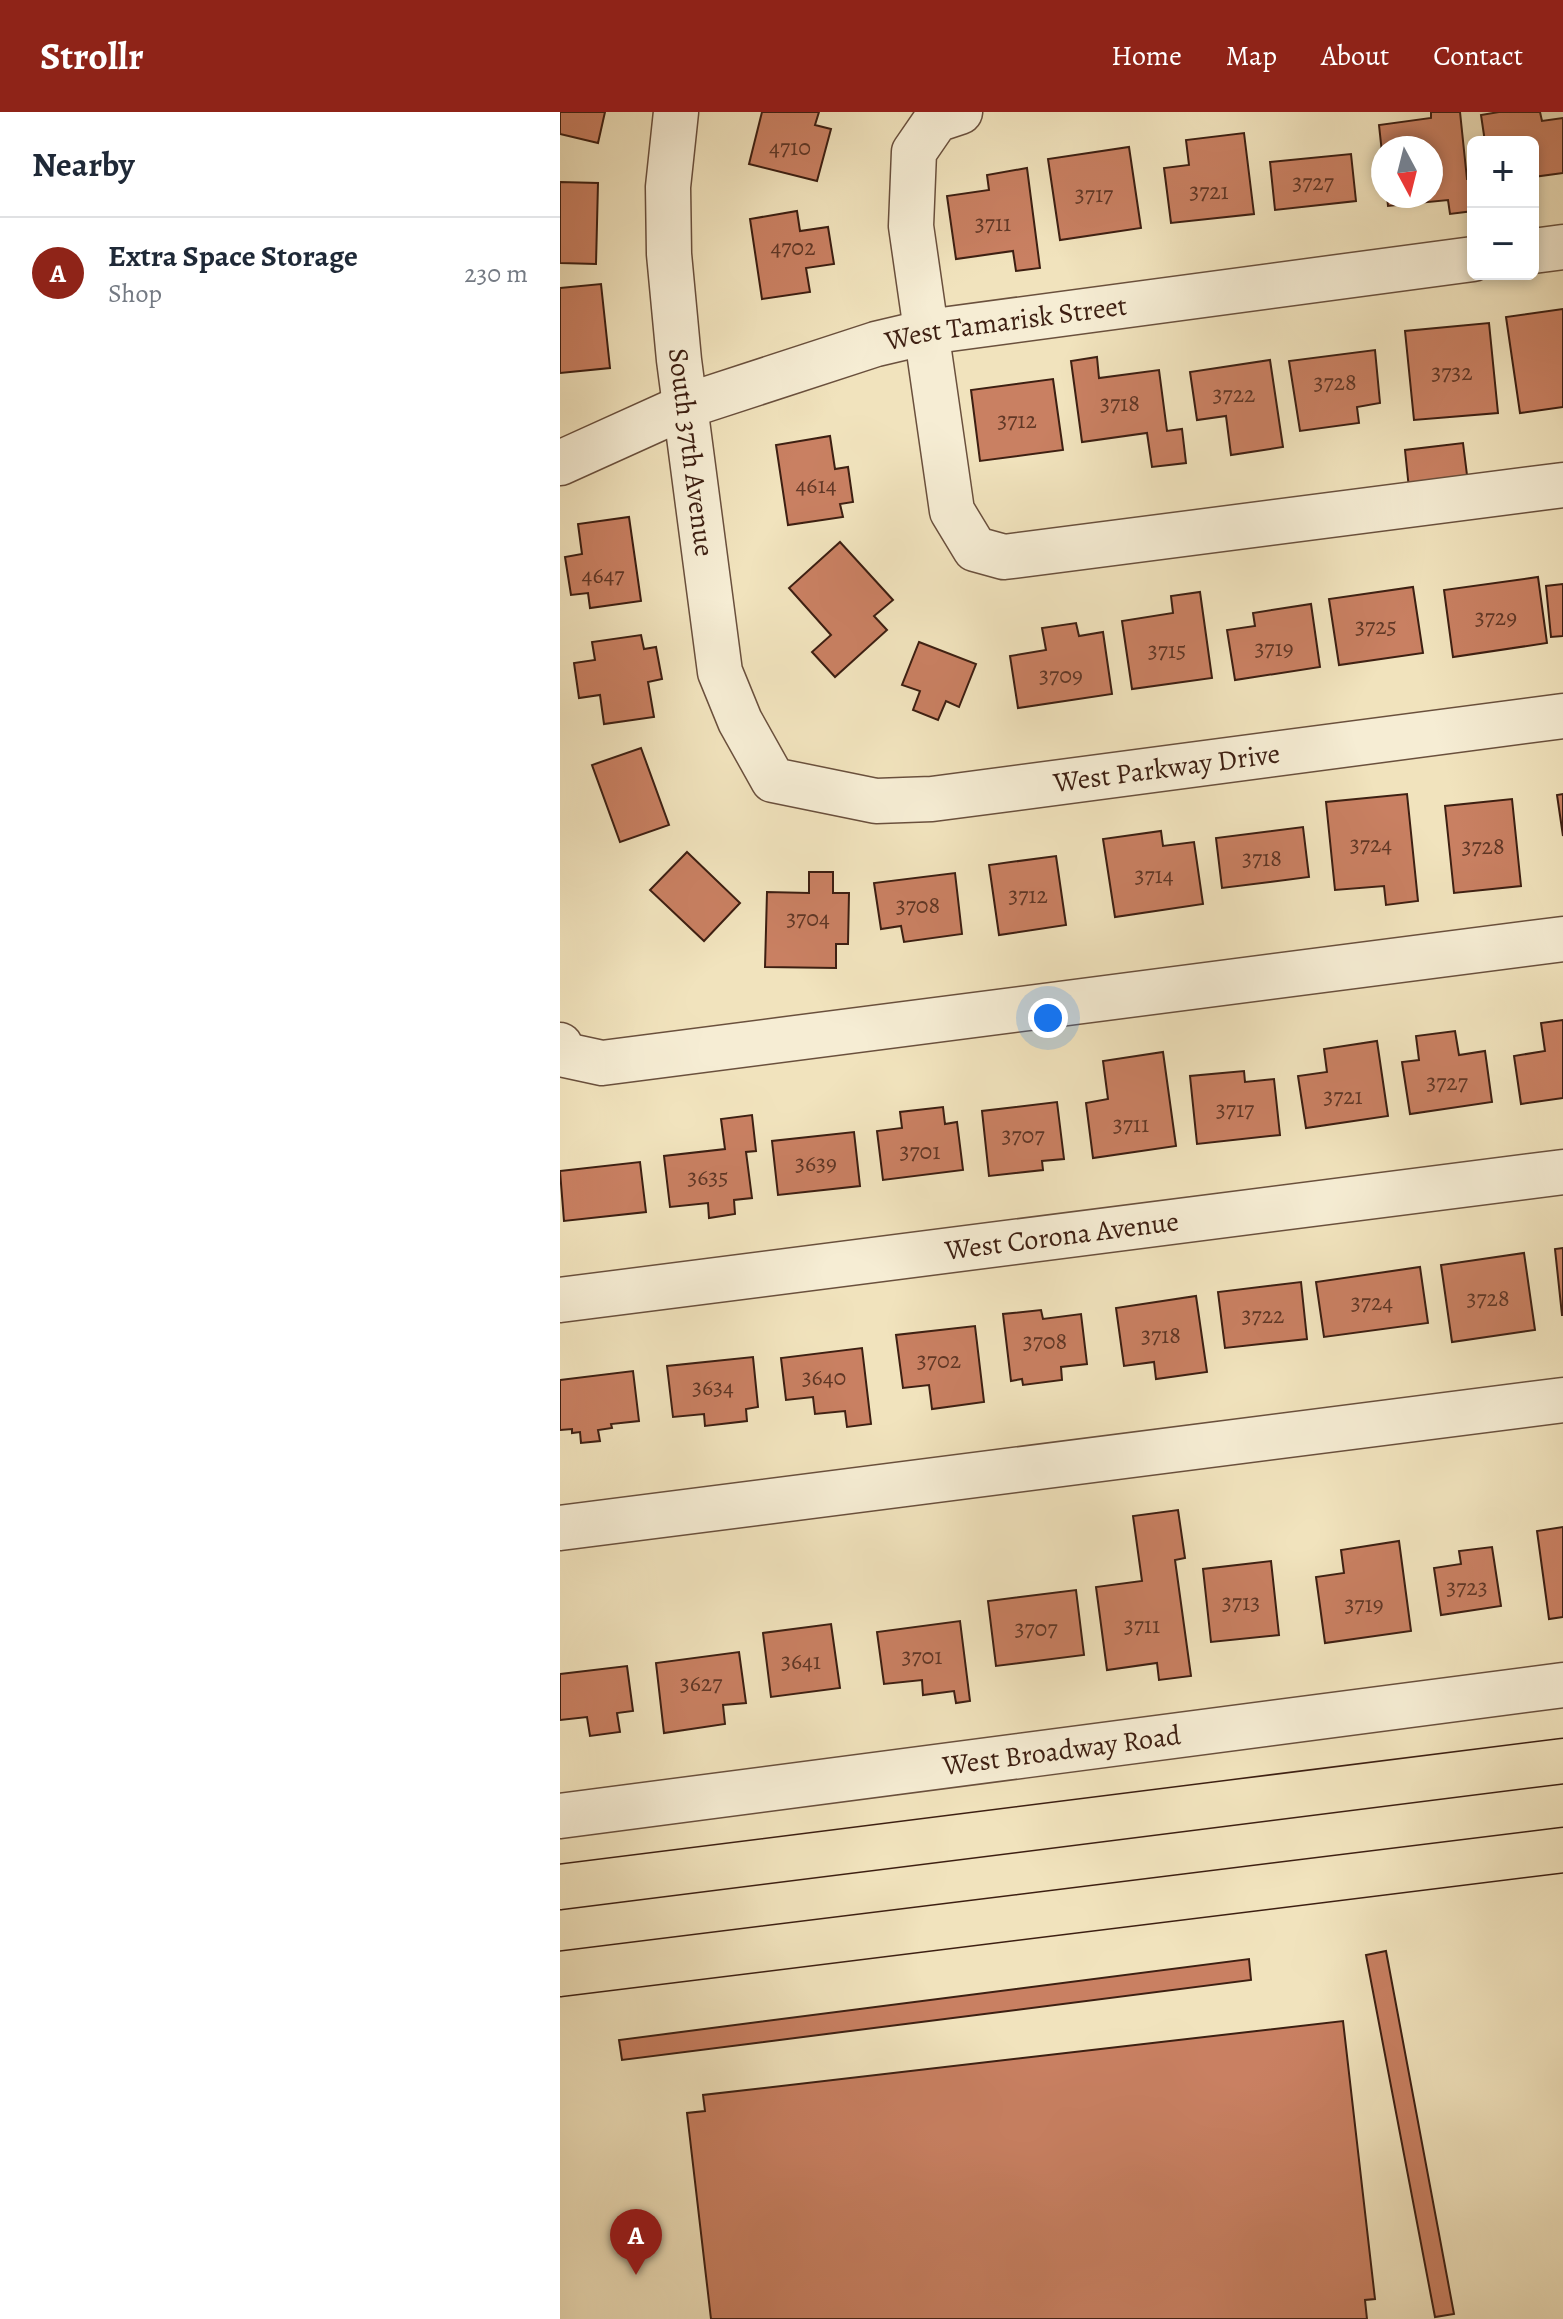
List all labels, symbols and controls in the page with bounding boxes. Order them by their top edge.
text: Strollr [40,30,144,82]
text: Home [1111,37,1182,75]
text: Map [1226,37,1277,75]
text: About [1321,37,1389,75]
text: Contact [1433,37,1523,75]
house number: 4710 [769,131,811,163]
north arrow [1371,136,1443,208]
map controls [1467,136,1539,280]
button: + [1467,136,1539,208]
text: Nearby [32,141,135,188]
house number: 3727 [1292,166,1335,198]
house number: 3721 [1189,175,1229,207]
house number: 3717 [1075,178,1114,210]
house number: 3711 [975,207,1011,239]
button: − [1467,208,1539,280]
house number: 4702 [770,231,816,263]
text: Extra Space Storage [108,236,358,276]
text: A [50,256,66,291]
text: 230 m [464,256,528,291]
text: Shop [108,276,162,311]
street label: West Tamarisk Street [880,286,1129,360]
street label: South 37th Avenue [659,346,724,559]
house number: 3732 [1431,356,1473,388]
house number: 3728 [1313,366,1357,398]
house number: 3722 [1213,378,1255,410]
house number: 3718 [1100,387,1140,419]
house number: 3712 [997,404,1037,436]
house number: 4614 [795,469,837,501]
house number: 4647 [582,559,625,591]
house number: 3729 [1475,601,1517,633]
house number: 3725 [1355,610,1397,642]
house number: 3719 [1254,632,1294,664]
house number: 3715 [1148,634,1186,666]
house number: 3709 [1039,659,1083,691]
street label: West Parkway Drive [1050,734,1282,802]
house number: 3724 [1350,828,1392,860]
house number: 3728 [1461,830,1505,862]
house number: 3718 [1242,842,1282,874]
house number: 3714 [1134,859,1174,891]
house number: 3712 [1008,879,1048,911]
house number: 3708 [896,889,940,921]
house number: 3704 [786,902,830,934]
your location [1028,998,1068,1038]
house number: 3727 [1426,1066,1469,1098]
house number: 3721 [1323,1080,1363,1112]
house number: 3717 [1216,1093,1255,1125]
house number: 3711 [1113,1108,1149,1140]
house number: 3707 [1002,1119,1045,1151]
house number: 3701 [899,1135,941,1167]
house number: 3639 [795,1147,837,1179]
house number: 3635 [687,1161,729,1193]
street label: West Corona Avenue [942,1202,1181,1270]
house number: 3728 [1466,1282,1510,1314]
house number: 3724 [1351,1286,1393,1318]
house number: 3722 [1242,1299,1284,1331]
house number: 3718 [1141,1319,1181,1351]
house number: 3708 [1023,1325,1067,1357]
house number: 3702 [917,1344,961,1376]
house number: 3640 [802,1361,846,1393]
house number: 3634 [692,1371,734,1403]
house number: 3723 [1446,1571,1488,1603]
house number: 3713 [1222,1586,1260,1618]
house number: 3719 [1344,1588,1384,1620]
house number: 3711 [1124,1609,1160,1641]
house number: 3707 [1015,1612,1058,1644]
house number: 3701 [901,1640,943,1672]
house number: 3641 [781,1645,821,1677]
house number: 3627 [680,1667,723,1699]
street label: West Broadway Road [939,1716,1184,1785]
pin: A [610,2209,662,2275]

